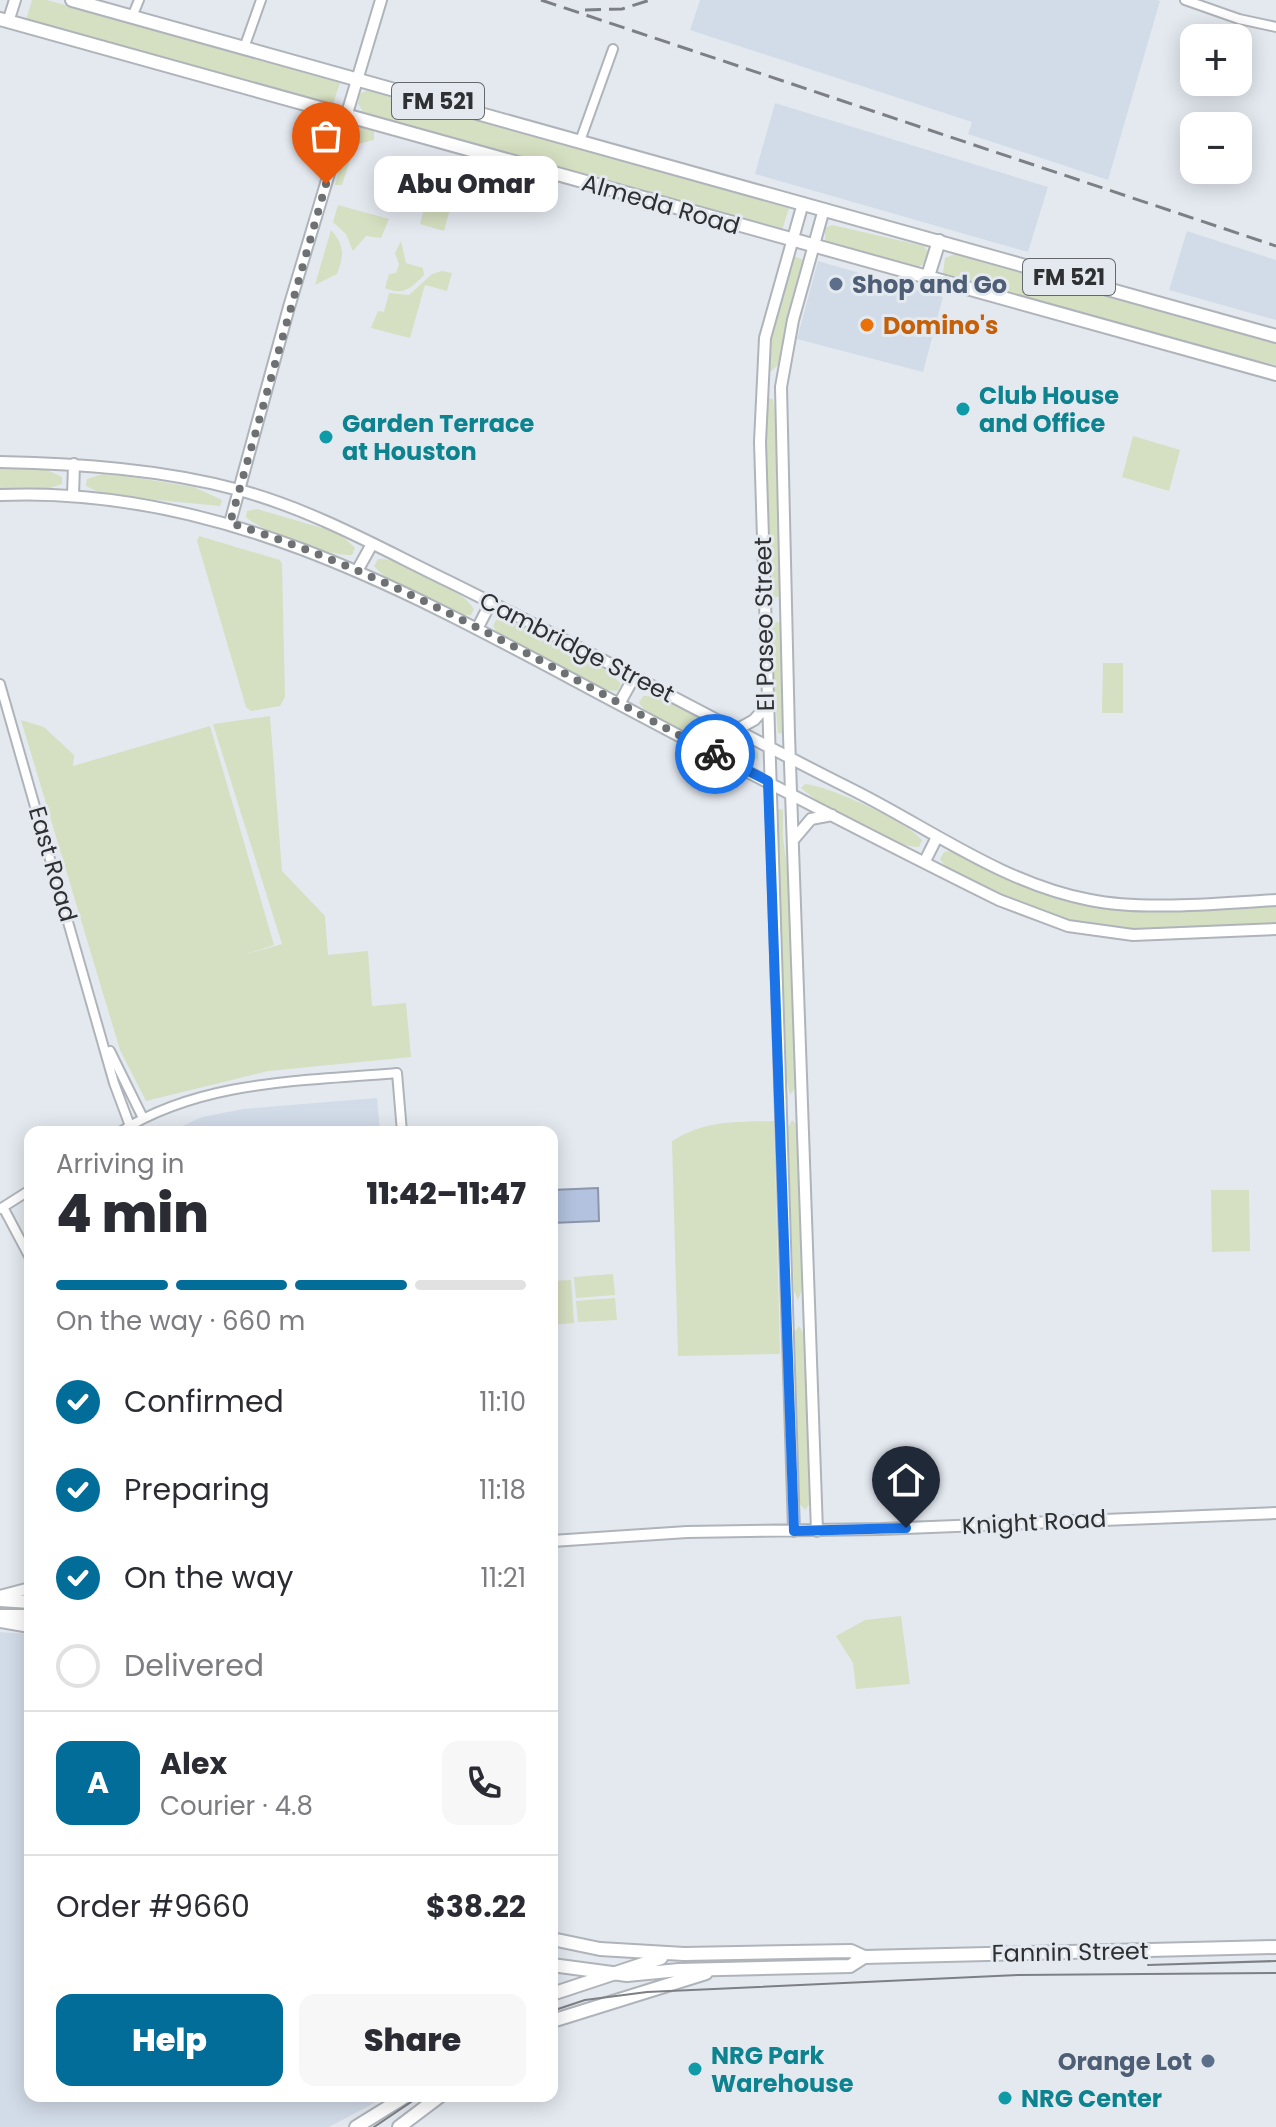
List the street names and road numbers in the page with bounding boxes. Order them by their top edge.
road number: FM 521 [392,83,484,119]
street label: Almeda Road [578,166,744,242]
road number: FM 521 [1023,259,1115,295]
street label: El Paseo Street [746,537,782,711]
street label: Cambridge Street [474,584,680,710]
street label: East Road [21,802,85,926]
street label: Knight Road [961,1502,1107,1542]
street label: Fannin Street [991,1934,1149,1970]

